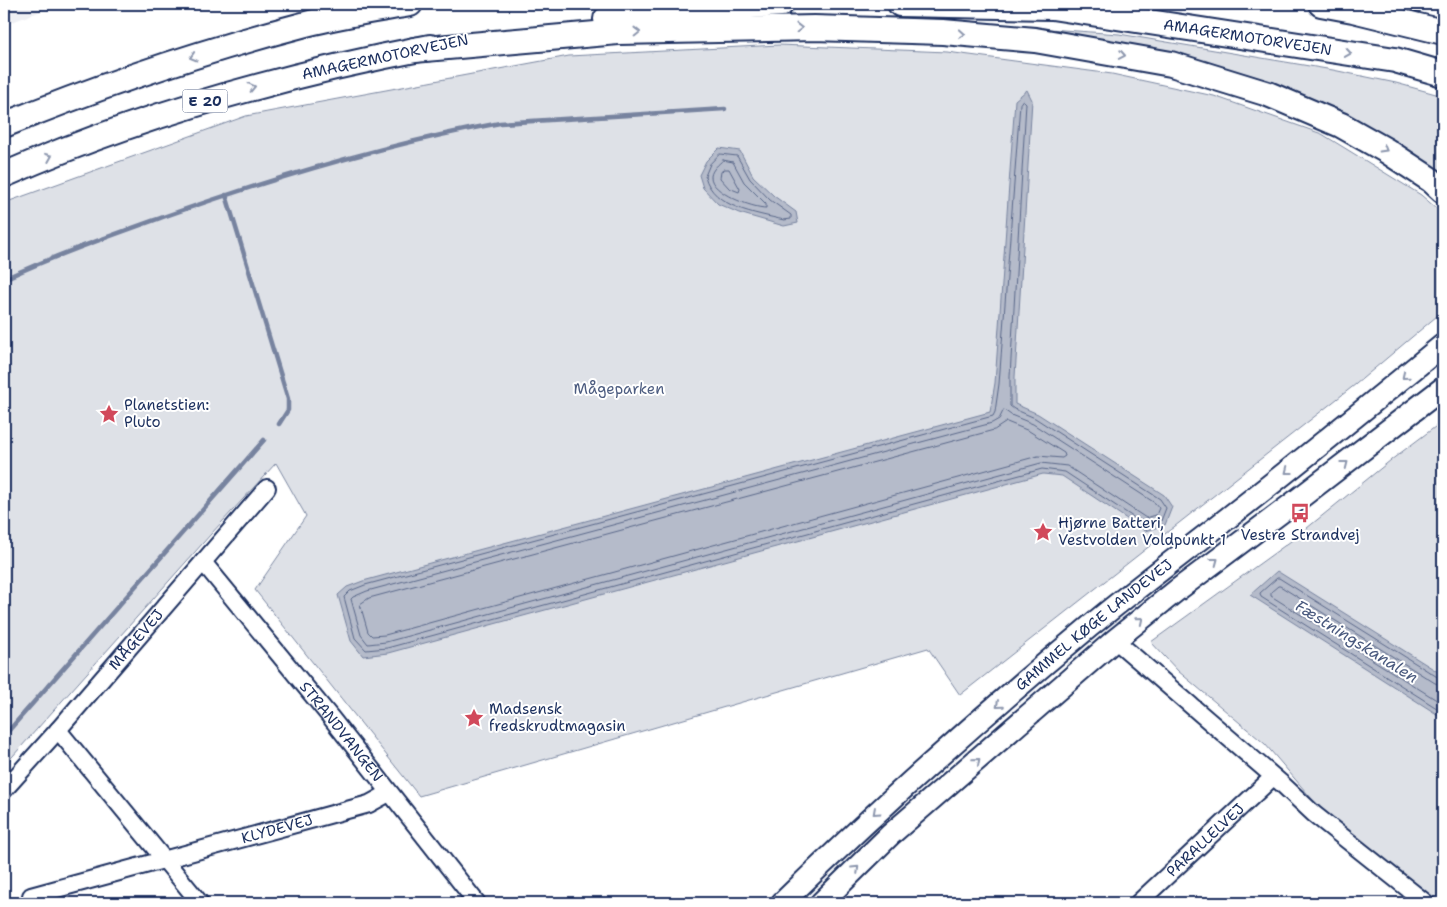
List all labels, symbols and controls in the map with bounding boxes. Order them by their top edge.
street label: AMAGERMOTORVEJEN [1162,14,1333,60]
one-way arrow [796,23,803,33]
one-way arrow [634,27,641,37]
one-way arrow [958,28,966,39]
street label: AMAGERMOTORVEJEN [300,30,470,84]
one-way arrow [1344,47,1352,58]
one-way arrow [1118,50,1127,60]
one-way arrow [190,52,198,62]
one-way arrow [248,82,256,93]
road number: E 20 [182,90,228,112]
one-way arrow [1378,143,1387,153]
one-way arrow [44,152,53,163]
one-way arrow [1402,371,1411,380]
park label: Mågeparken [574,379,664,399]
place label: Planetstien: Pluto [124,395,209,432]
place icon: Planetstien: Pluto [98,403,120,425]
one-way arrow [1339,461,1348,469]
one-way arrow [1285,465,1294,474]
bus stop icon: Vestre Strandvej [1289,502,1311,524]
place label: Hjørne Batteri, Vestvolden Voldpunkt 1 [1058,513,1226,550]
place icon: Hjørne Batteri, Vestvolden Voldpunkt 1 [1032,521,1054,543]
place label: Vestre Strandvej [1240,525,1360,545]
street label: GAMMEL KØGE LANDEVEJ [1011,555,1176,695]
one-way arrow [1209,559,1218,567]
water label: Fæstningskanalen [1291,595,1422,688]
street label: MÅGEVEJ [104,605,168,674]
one-way arrow [1134,617,1143,626]
street label: STRANDVANGEN [295,677,388,786]
place label: Madsensk fredskrudtmagasin [489,699,626,736]
one-way arrow [995,699,1004,708]
place icon: Madsensk fredskrudtmagasin [463,707,485,729]
one-way arrow [971,757,980,766]
street label: PARALLELVEJ [1162,799,1248,882]
one-way arrow [873,806,882,815]
street label: KLYDEVEJ [239,810,315,848]
one-way arrow [850,866,859,875]

